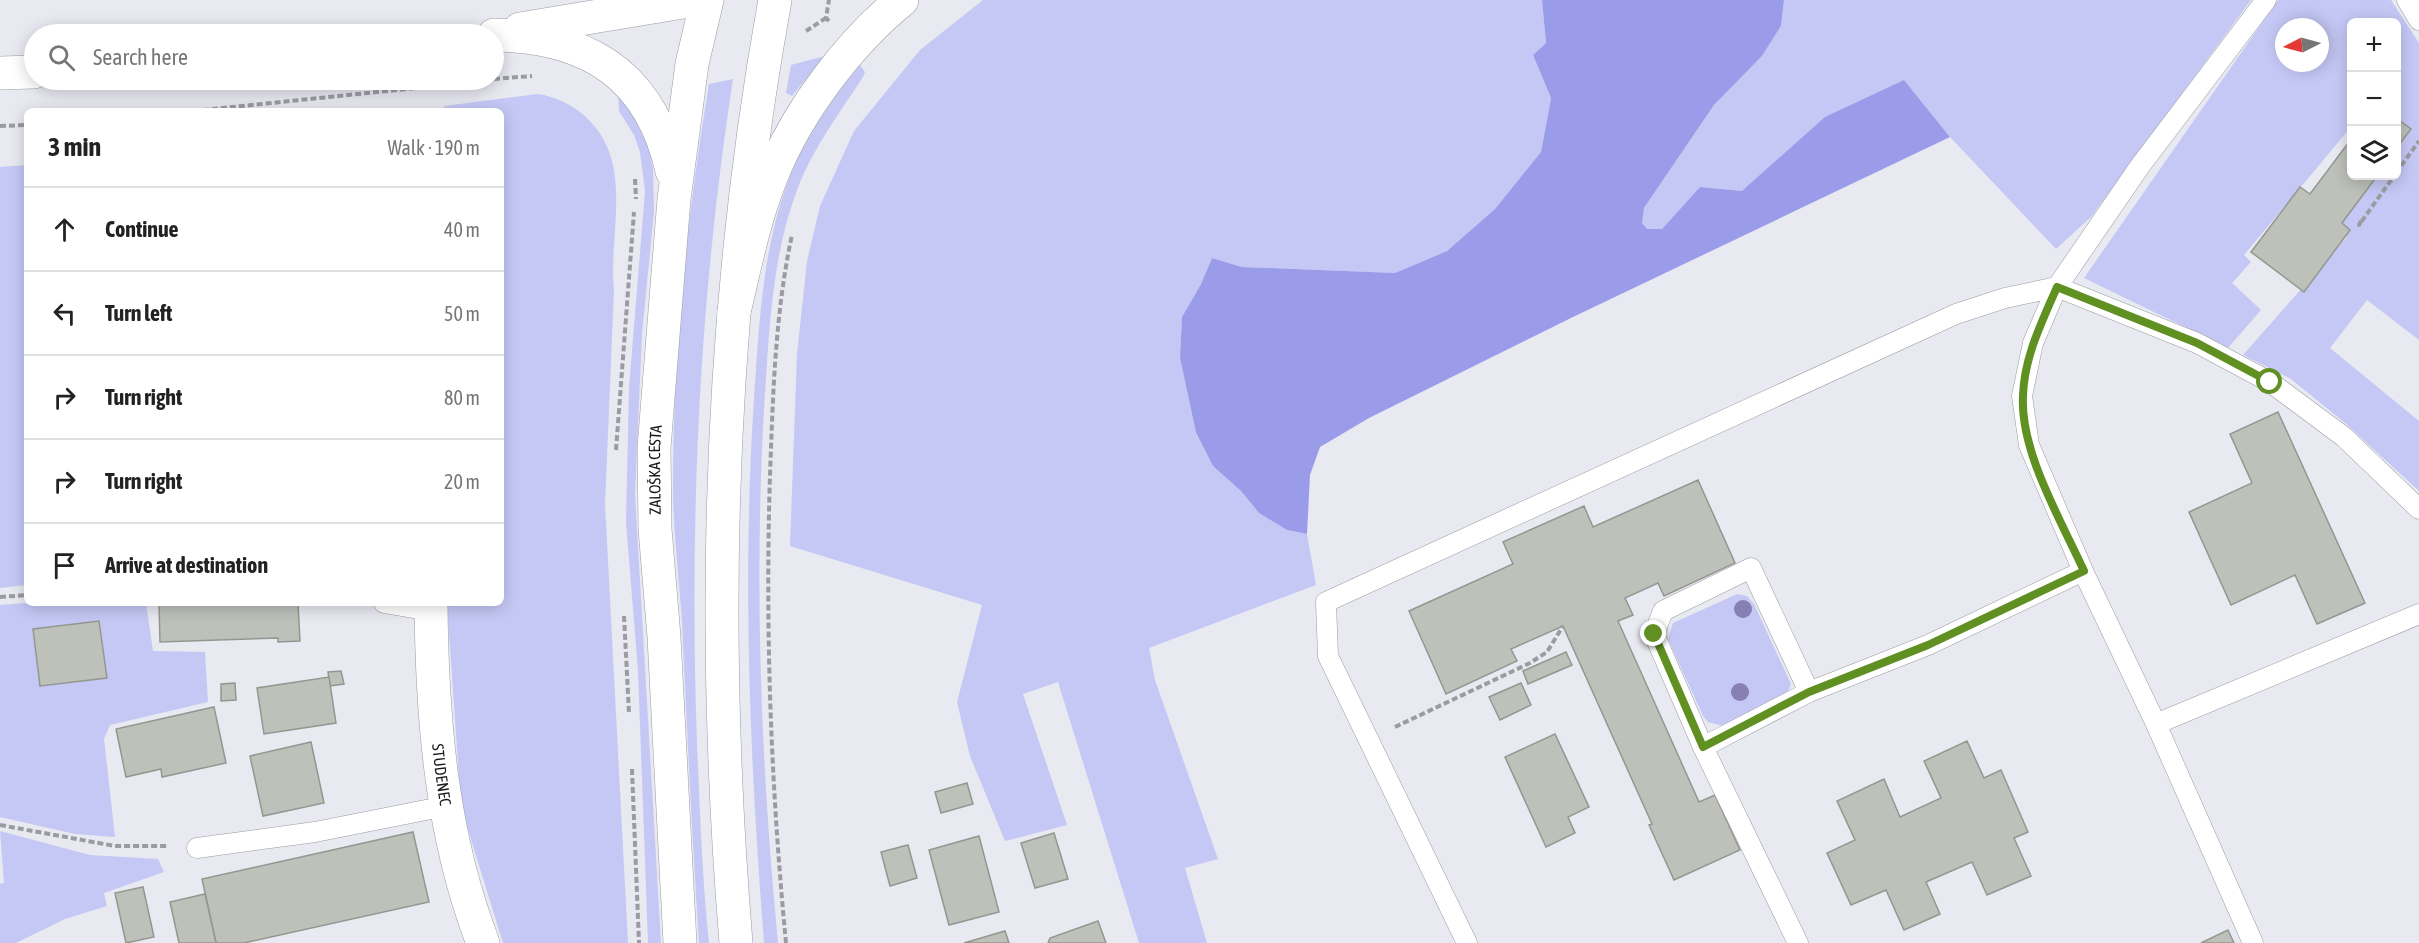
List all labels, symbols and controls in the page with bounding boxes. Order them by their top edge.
north arrow [2275,18,2329,72]
map controls [2347,18,2401,180]
button: + [2347,18,2401,72]
search box [24,24,504,90]
icon: search [45,41,78,74]
text: Search here [93,44,188,70]
button: − [2347,72,2401,126]
button: layers [2347,126,2401,180]
text: 3 min [48,132,101,162]
text: Walk · 190 m [388,136,480,159]
icon: ahead [48,213,81,246]
text: Continue [105,216,179,242]
text: 40 m [444,218,480,241]
icon: left [48,297,81,330]
text: Turn left [105,300,172,326]
text: 50 m [444,302,480,325]
route start [2256,368,2282,394]
icon: right [48,381,81,414]
text: Turn right [105,384,182,410]
text: 80 m [444,386,480,409]
street label: ZALOŠKA CESTA [645,424,665,515]
icon: right [48,465,81,498]
text: Turn right [105,468,182,494]
text: 20 m [444,470,480,493]
icon: arrive [48,549,81,582]
text: Arrive at destination [105,552,268,578]
route end [1640,620,1666,646]
street label: STUDENEC [429,743,455,807]

